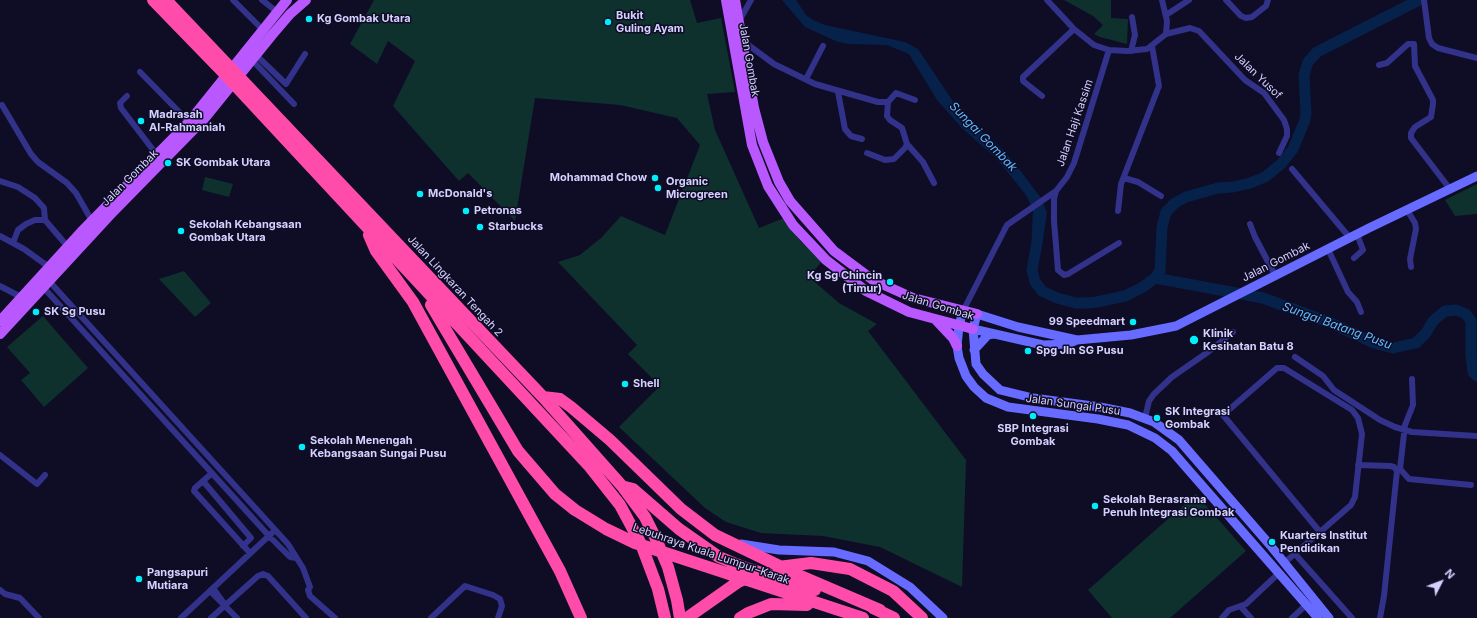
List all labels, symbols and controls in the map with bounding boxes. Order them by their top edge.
place label: Bukit Guling Ayam [616,9,684,35]
place label: Kg Gombak Utara [317,12,411,26]
marker: Kg Gombak Utara [304,14,314,24]
marker: Bukit Guling Ayam [603,17,613,27]
street label: Jalan Gombak [736,22,762,98]
street label: Jalan Yusof [1232,50,1284,102]
street label: Jalan Haji Kassim [1054,78,1096,168]
water label: Sungai Gombak [946,99,1020,175]
place label: Madrasah Al-Rahmaniah [149,108,225,134]
marker: Madrasah Al-Rahmaniah [136,116,146,126]
street label: Jalan Gombak [99,147,161,209]
place label: SK Gombak Utara [176,156,270,170]
marker: SK Gombak Utara [163,158,173,168]
place label: Mohammad Chow [550,171,647,185]
marker: Mohammad Chow [650,173,660,183]
place label: Organic Microgreen [666,175,728,201]
marker: Organic Microgreen [653,183,663,193]
place label: McDonald's [428,187,492,201]
marker: McDonald's [415,189,425,199]
place label: Petronas [474,204,522,218]
marker: Petronas [461,206,471,216]
place label: Sekolah Kebangsaan Gombak Utara [189,218,301,244]
place label: Starbucks [488,220,543,234]
marker: Starbucks [475,222,485,232]
marker: Sekolah Kebangsaan Gombak Utara [176,226,186,236]
street label: Jalan Lingkaran Tengah 2 [405,233,505,339]
street label: Jalan Gombak [1240,239,1312,285]
place label: Kg Sg Chincin (Timur) [807,269,882,295]
marker: Kg Sg Chincin (Timur) [885,277,895,287]
street label: Jalan Gombak [901,289,975,323]
water label: Sungai Batang Pusu [1280,300,1394,352]
place label: SK Sg Pusu [44,305,105,319]
marker: SK Sg Pusu [31,307,41,317]
place label: 99 Speedmart [1049,315,1125,329]
marker: 99 Speedmart [1128,317,1138,327]
place label: Klinik Kesihatan Batu 8 [1203,327,1294,353]
marker: Klinik Kesihatan Batu 8 [1188,334,1200,346]
place label: Spg Jln SG Pusu [1036,344,1124,358]
marker: Spg Jln SG Pusu [1023,346,1033,356]
place label: Shell [633,377,660,391]
marker: Shell [620,379,630,389]
street label: Jalan Sungai Pusu [1025,392,1121,418]
place label: SK Integrasi Gombak [1165,405,1230,431]
marker: SBP Integrasi Gombak [1028,411,1038,421]
marker: SK Integrasi Gombak [1152,413,1162,423]
place label: SBP Integrasi Gombak [997,422,1069,448]
place label: Sekolah Menengah Kebangsaan Sungai Pusu [310,434,446,460]
marker: Sekolah Menengah Kebangsaan Sungai Pusu [297,442,307,452]
place label: Sekolah Berasrama Penuh Integrasi Gombak [1103,493,1234,519]
marker: Sekolah Berasrama Penuh Integrasi Gombak [1090,501,1100,511]
street label: Lebuhraya Kuala Lumpur–Karak [631,521,791,587]
place label: Kuarters Institut Pendidikan [1280,529,1367,555]
marker: Kuarters Institut Pendidikan [1267,537,1277,547]
north arrow [1421,562,1461,602]
place label: Pangsapuri Mutiara [147,566,208,592]
text: N [1442,566,1458,582]
marker: Pangsapuri Mutiara [134,574,144,584]

